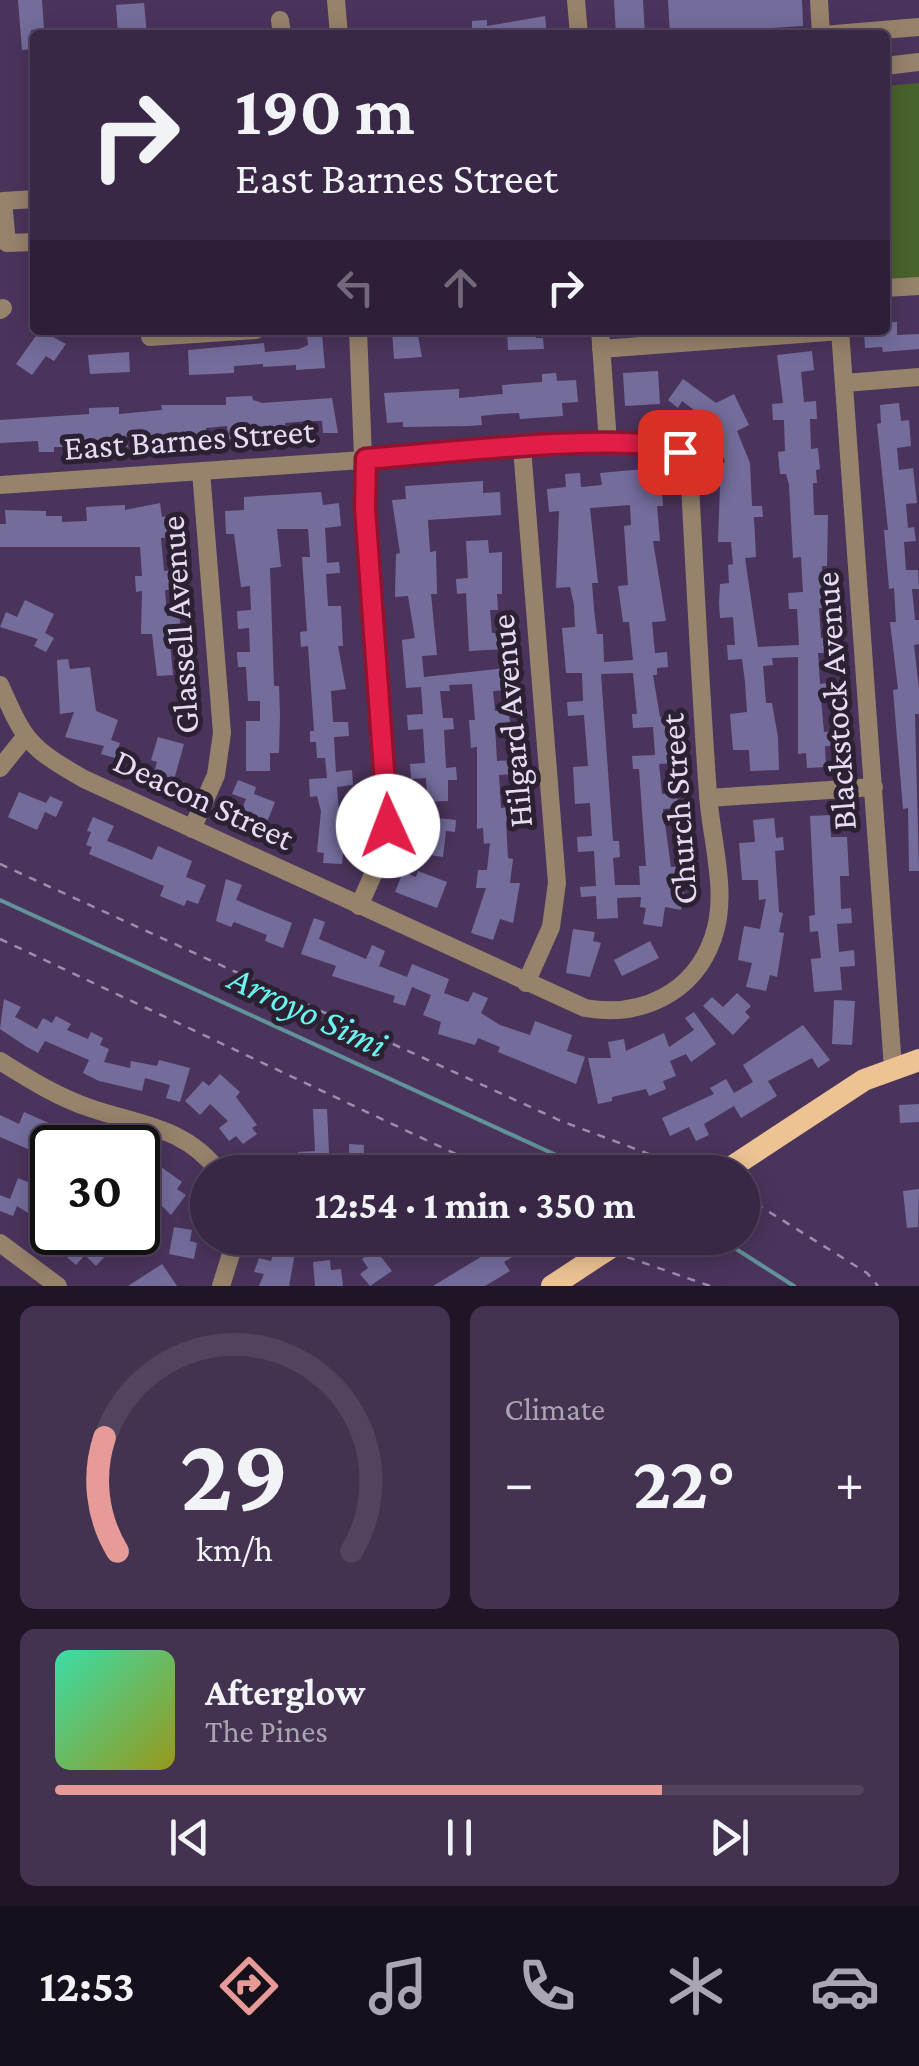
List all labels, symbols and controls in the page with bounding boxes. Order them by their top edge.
icon: right [70,70,200,200]
text: 190 m [235,71,415,149]
text: East Barnes Street [235,153,558,203]
icon: left [328,260,383,315]
icon: ahead [433,260,488,315]
icon: right [538,260,593,315]
pin [638,410,723,495]
street label: East Barnes Street [62,411,316,468]
icon: arrive [653,425,708,480]
street label: Glassell Avenue [152,515,207,735]
street label: Blackstock Avenue [807,571,864,831]
street label: Hilgard Avenue [483,613,540,829]
street label: Church Street [652,712,705,906]
street label: Deacon Street [108,741,300,858]
position arrow [336,774,440,878]
water label: Arroyo Simi [221,955,394,1066]
speed limit sign: 30 [30,1125,160,1255]
text: 12:54 · 1 min · 350 m [315,1184,635,1226]
text: Climate [505,1391,605,1427]
text: 29 [180,1416,289,1531]
text: 22° [633,1441,736,1524]
text: − [505,1452,534,1513]
text: + [835,1452,864,1513]
text: km/h [196,1529,273,1569]
text: Afterglow [205,1671,365,1713]
text: The Pines [205,1713,328,1749]
icon: previous [162,1810,217,1865]
icon: pause [432,1810,487,1865]
icon: next [702,1810,757,1865]
icon: directions [214,1951,284,2021]
icon: music [363,1951,433,2021]
icon: phone [512,1951,582,2021]
icon: climate [661,1951,731,2021]
icon: car [810,1951,880,2021]
text: 12:53 [39,1961,135,2011]

